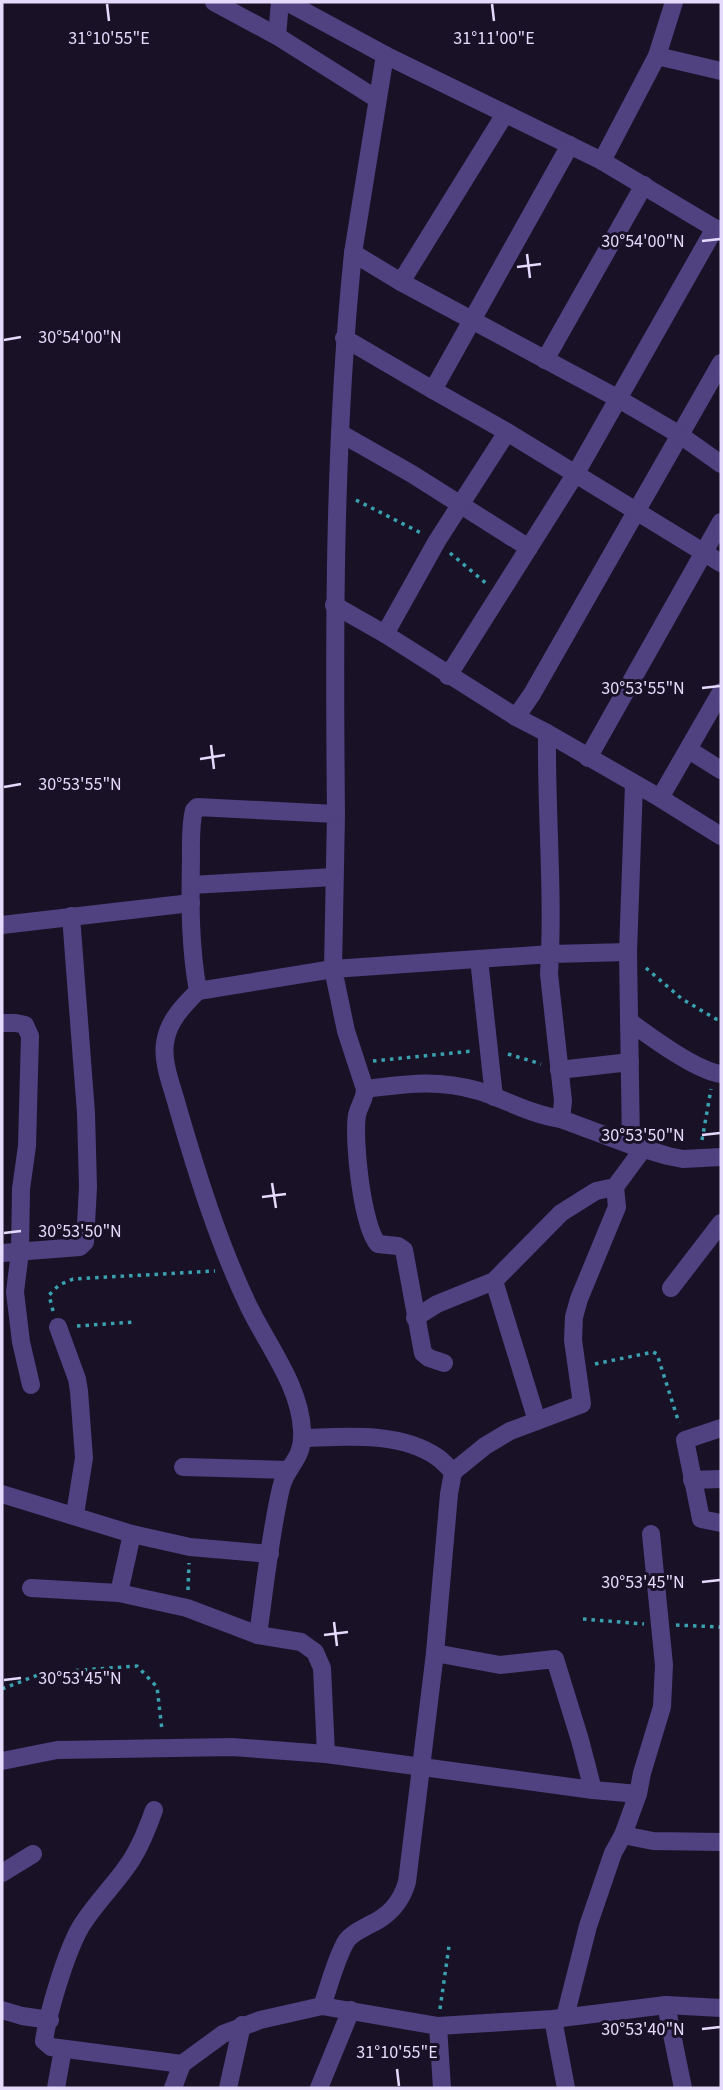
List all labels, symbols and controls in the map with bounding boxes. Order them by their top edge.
text: 31°10'55"E [68,26,150,51]
text: 31°11'00"E [453,26,535,51]
text: 30°54'00"N [601,229,685,254]
text: 30°54'00"N [38,325,122,350]
text: 30°53'55"N [601,676,685,701]
text: 30°53'55"N [38,772,122,797]
text: 30°53'50"N [601,1123,685,1148]
text: 30°53'50"N [38,1219,122,1244]
text: 30°53'45"N [601,1570,685,1595]
text: 30°53'45"N [38,1666,122,1691]
text: 30°53'40"N [601,2017,685,2042]
text: 31°10'55"E [356,2040,438,2065]

